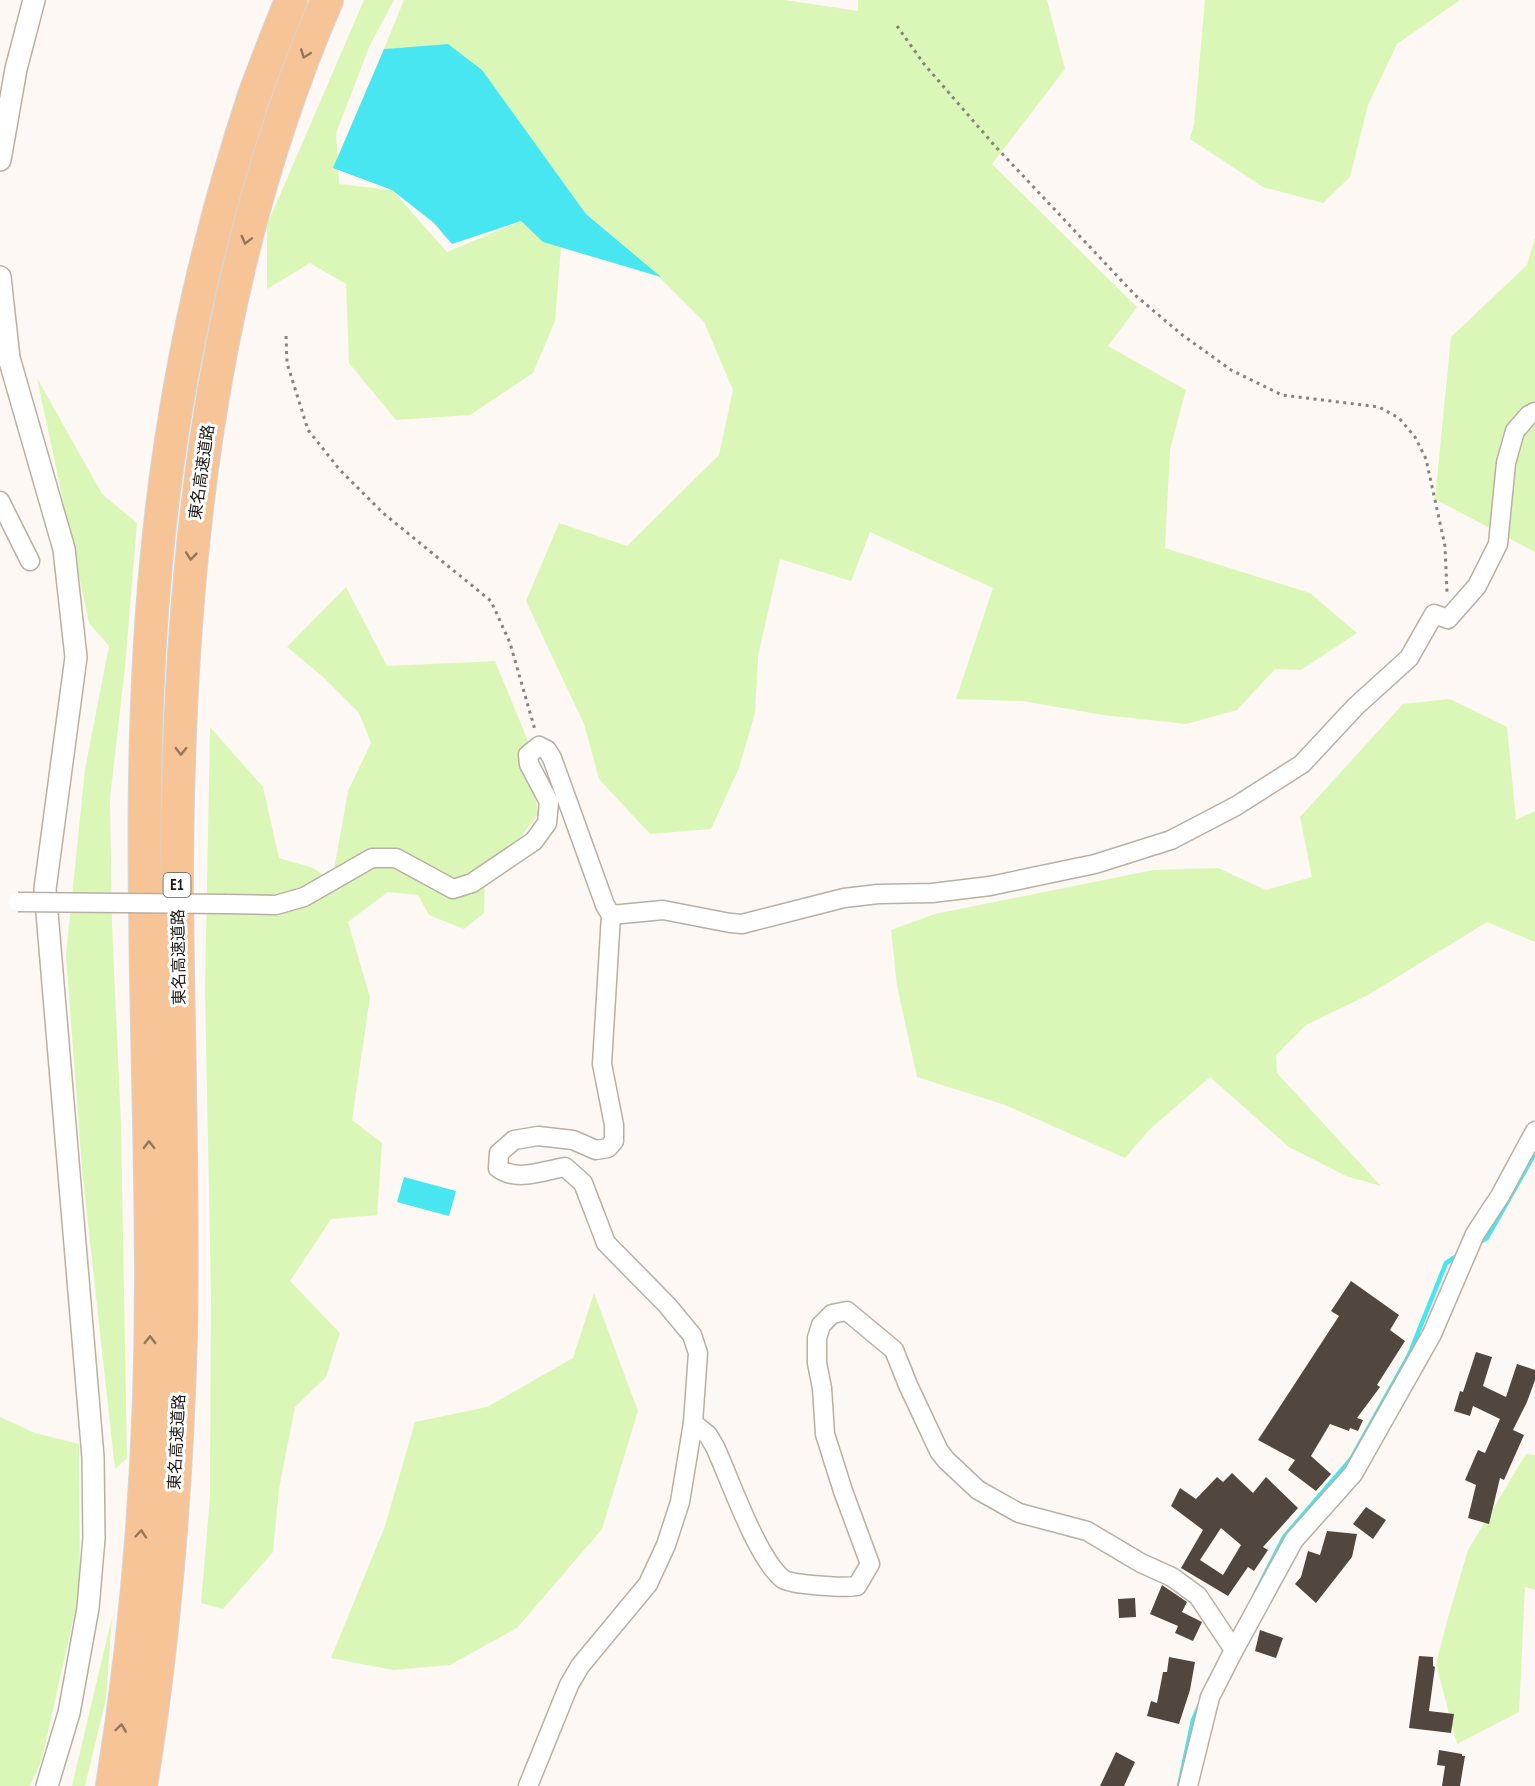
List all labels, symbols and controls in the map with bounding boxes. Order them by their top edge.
one-way arrow [299,48,312,59]
one-way arrow [241,235,254,245]
street label: 東名高速道路 [184,423,218,521]
one-way arrow [185,551,198,560]
one-way arrow [174,746,187,755]
road number: E1 [164,873,190,897]
street label: 東名高速道路 [167,909,189,1005]
one-way arrow [143,1140,155,1149]
one-way arrow [144,1335,156,1344]
street label: 東名高速道路 [164,1394,188,1490]
one-way arrow [135,1530,148,1539]
one-way arrow [114,1724,127,1733]

